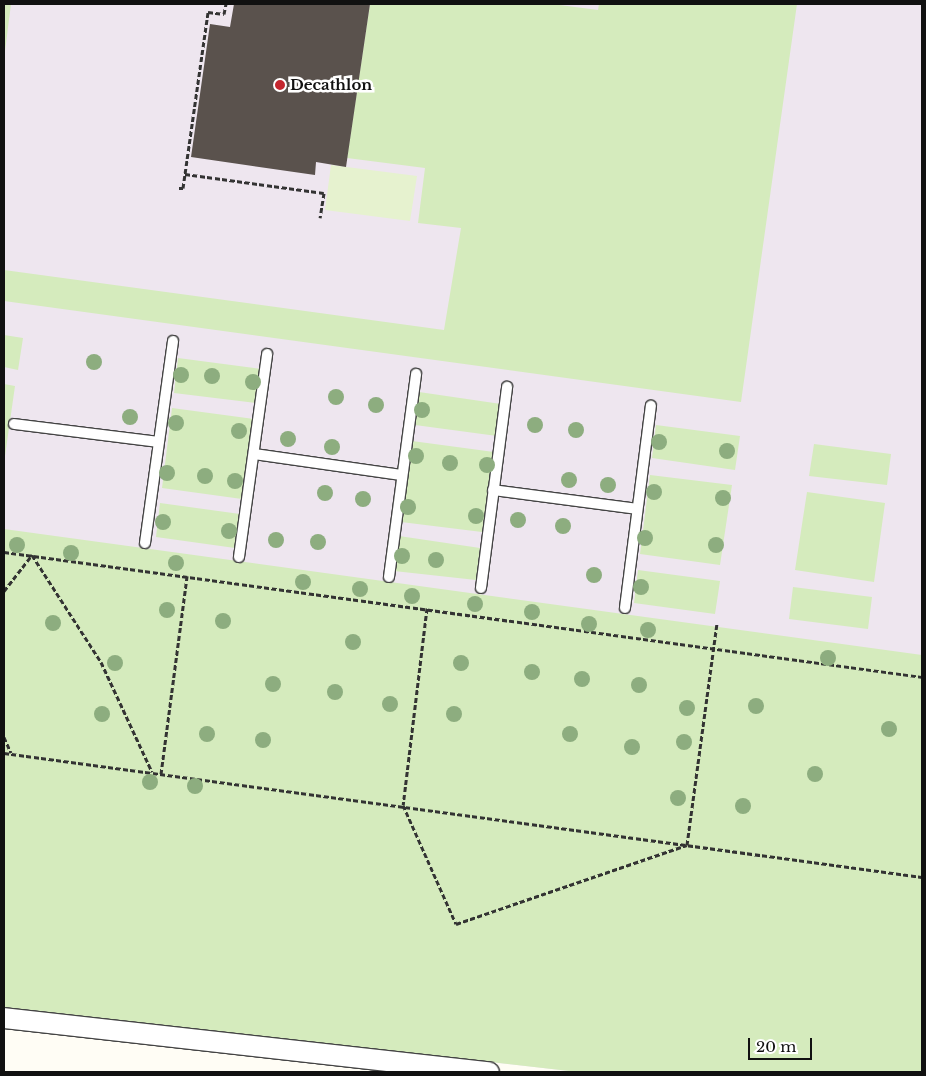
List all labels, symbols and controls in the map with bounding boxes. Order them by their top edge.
place label: Decathlon [290,76,372,94]
marker: Decathlon [274,79,286,91]
scale bar [751,1028,815,1060]
text: 20 m [756,1037,796,1056]

